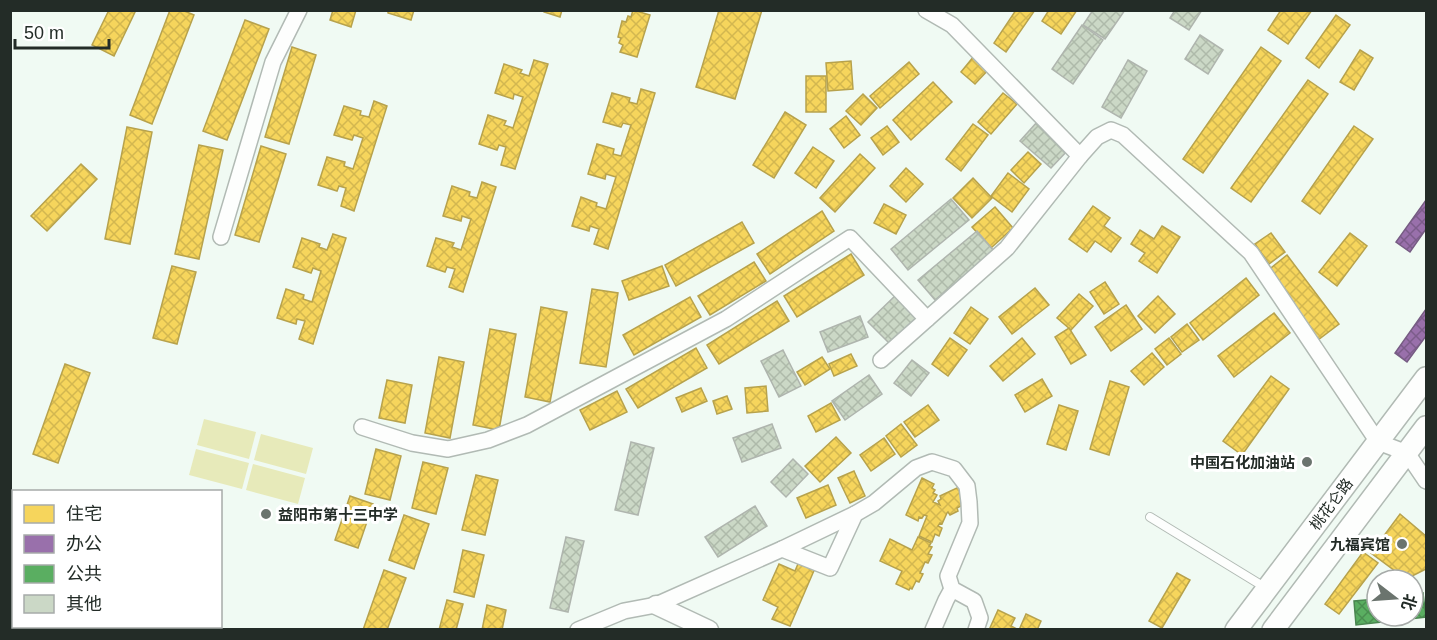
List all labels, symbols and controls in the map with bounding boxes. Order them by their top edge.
scale bar [15,12,110,50]
text: 50 m [24,23,64,43]
place label: 中国石化加油站 [1190,454,1295,471]
marker: 中国石化加油站 [1300,455,1314,469]
street label: 桃花仑路 [1306,475,1356,533]
legend [12,490,222,628]
text: 住宅 [66,504,102,524]
place label: 益阳市第十三中学 [278,506,398,523]
marker: 益阳市第十三中学 [259,507,273,521]
text: 办公 [66,534,102,554]
place label: 九福宾馆 [1330,536,1390,553]
marker: 九福宾馆 [1395,537,1409,551]
text: 公共 [66,564,102,584]
north arrow [1365,568,1425,628]
text: 北 [1398,592,1419,612]
text: 其他 [66,594,102,614]

